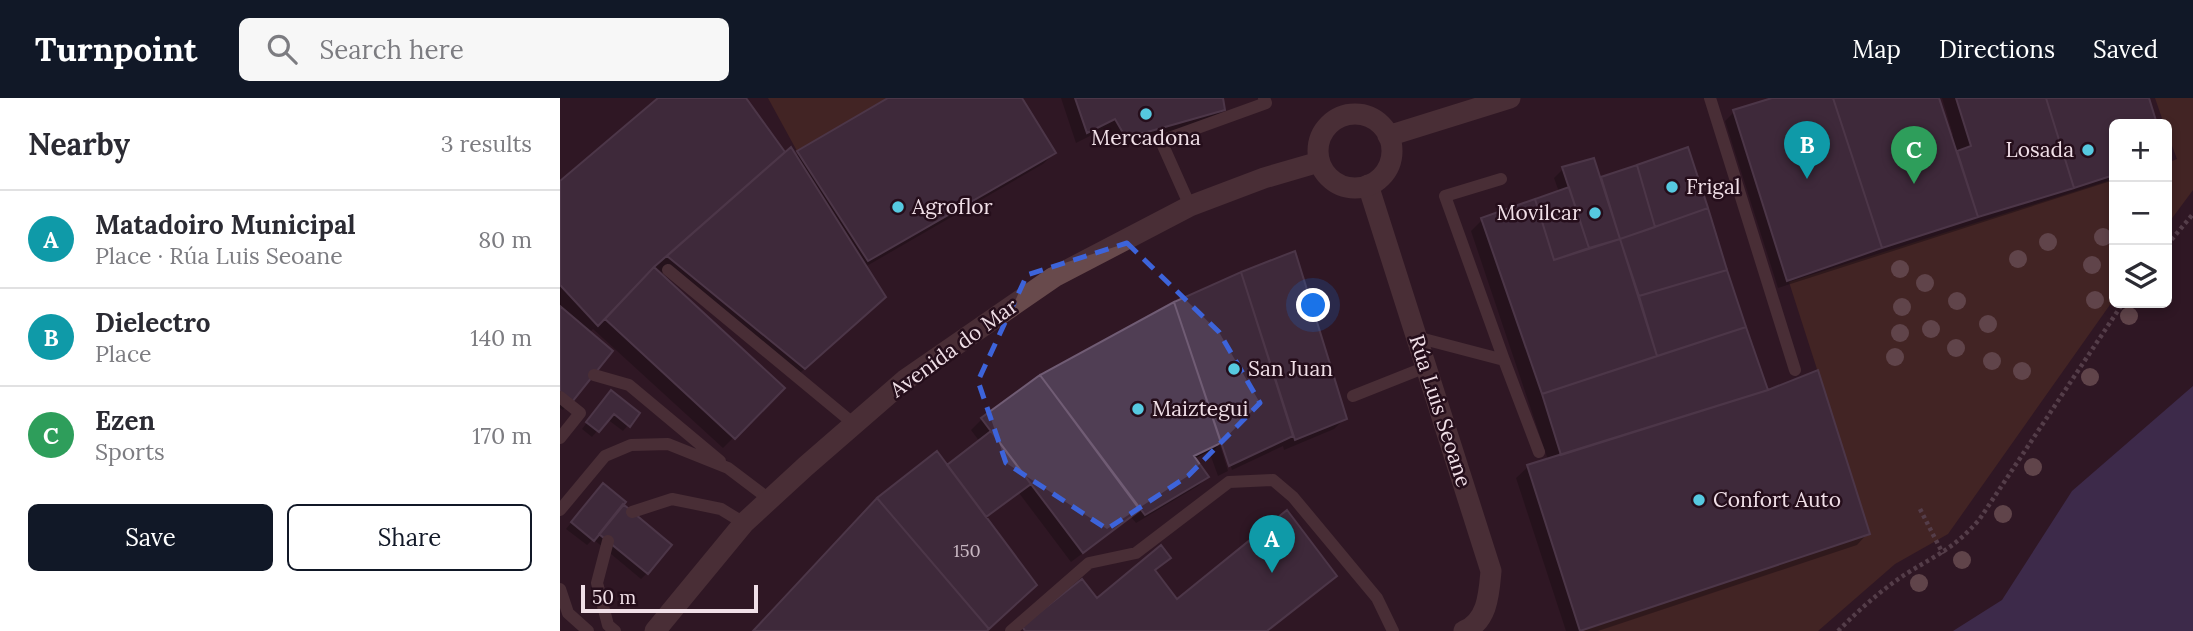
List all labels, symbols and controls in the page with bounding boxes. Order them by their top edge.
search box [239,18,729,81]
text: Turnpoint [35,28,197,70]
icon: search [263,30,301,68]
text: Search here [319,33,464,66]
text: Map [1852,34,1901,65]
text: Directions [1939,34,2055,65]
text: Saved [2093,34,2158,65]
marker: Mercadona [1138,106,1154,122]
map controls [2109,119,2172,308]
button: + [2109,119,2172,182]
pin: B [1784,121,1830,179]
place label: Mercadona [1091,124,1201,151]
text: Nearby [28,125,130,163]
pin: C [1891,126,1937,184]
text: 3 results [441,129,532,158]
place label: Losada [2006,136,2074,163]
marker: Losada [2080,142,2096,158]
place label: Frigal [1686,173,1740,200]
marker: Frigal [1664,179,1680,195]
button: − [2109,182,2172,245]
place label: Agroflor [911,193,993,220]
marker: Agroflor [890,199,906,215]
place label: Movilcar [1496,199,1581,226]
marker: Movilcar [1587,205,1603,221]
text: Matadoiro Municipal [95,208,356,241]
text: A [43,225,59,254]
text: 80 m [478,225,532,254]
text: Place · Rúa Luis Seoane [95,241,343,270]
button: layers [2109,245,2172,308]
your location [1296,288,1330,322]
street label: Avenida do Mar [884,292,1023,404]
text: Dielectro [95,306,210,339]
text: B [43,323,59,352]
text: 140 m [470,323,532,352]
street label: Rúa Luis Seoane [1403,331,1478,490]
text: Place [95,339,152,368]
place label: San Juan [1248,355,1333,382]
marker: San Juan [1226,361,1242,377]
place label: Maiztegui [1152,395,1248,422]
marker: Maiztegui [1130,401,1146,417]
text: Ezen [95,404,155,437]
text: C [43,421,59,450]
text: 170 m [472,421,532,450]
text: Sports [95,437,165,466]
place label: Confort Auto [1713,486,1841,513]
marker: Confort Auto [1691,492,1707,508]
button: Save [28,504,273,571]
button: Share [287,504,532,571]
pin: A [1249,515,1295,573]
house number: 150 [953,539,981,562]
scale bar [581,582,758,614]
text: 50 m [592,585,636,609]

